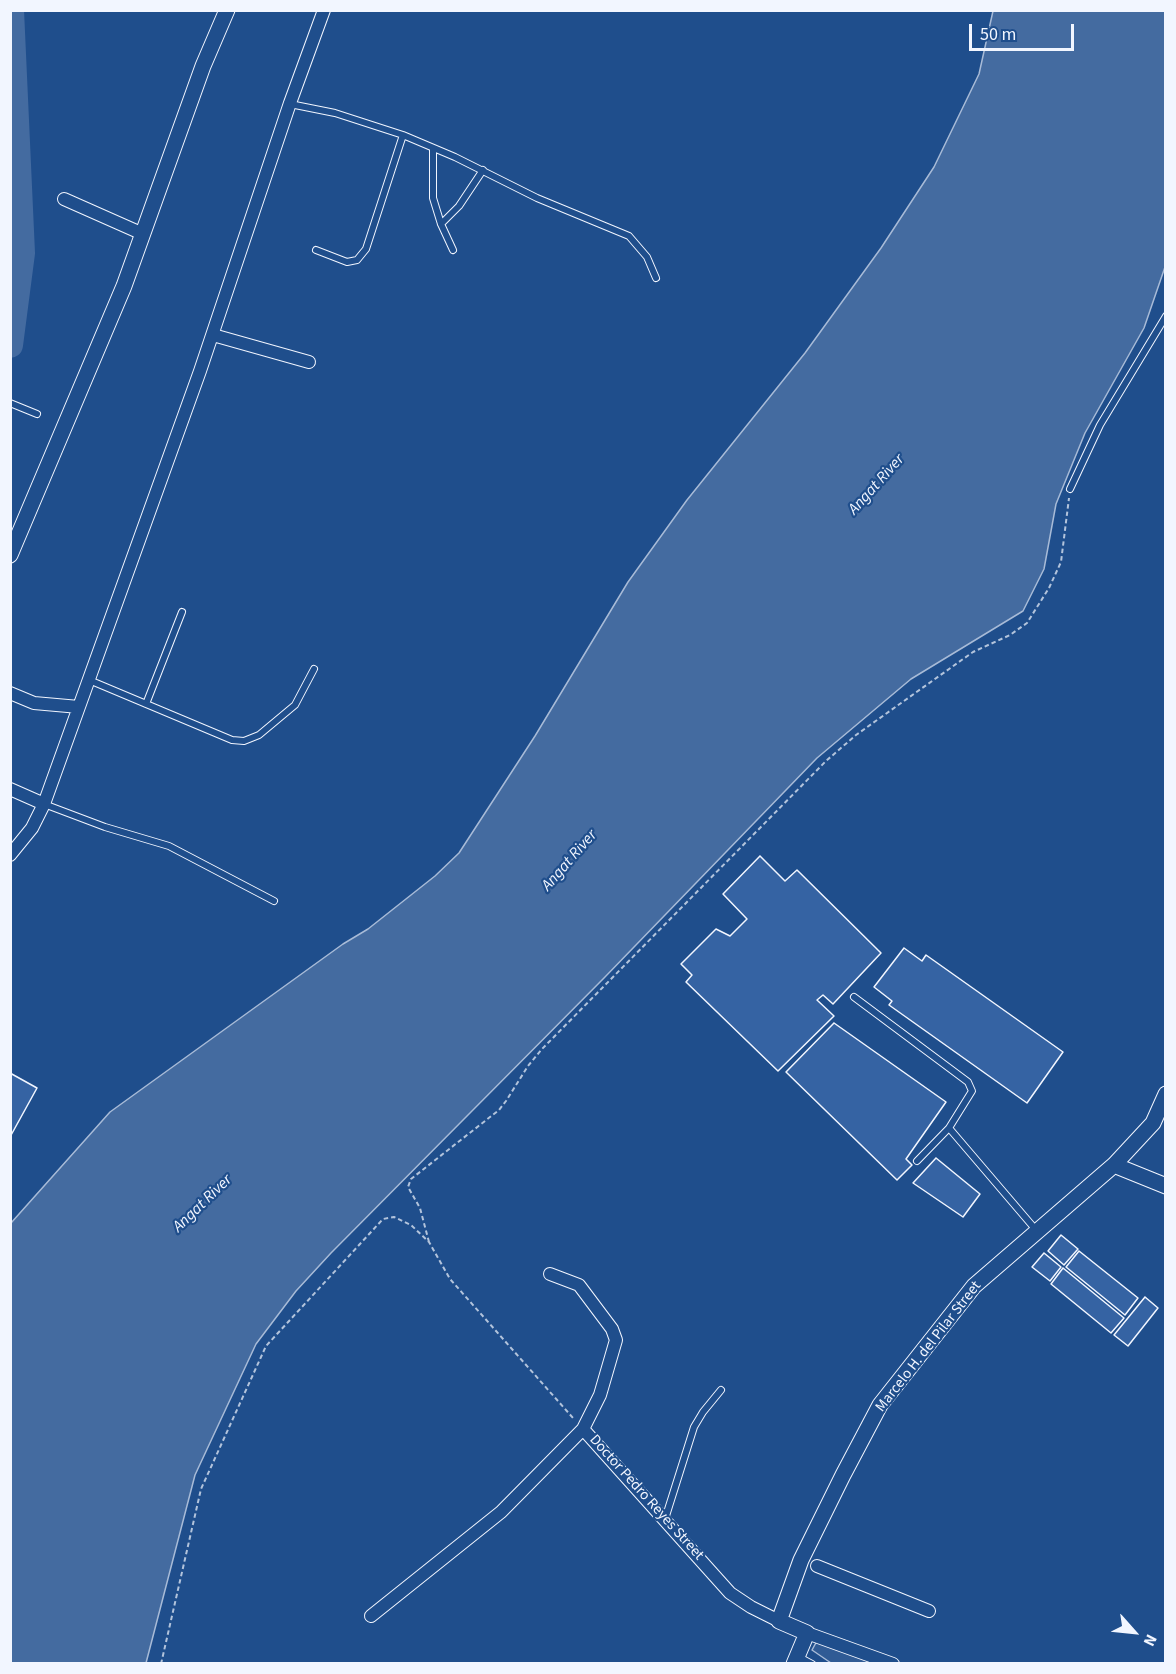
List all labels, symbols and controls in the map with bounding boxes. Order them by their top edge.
scale bar [972,12,1077,50]
text: 50 m [980,22,1016,47]
water label: Angat River [845,451,909,519]
water label: Angat River [538,826,602,896]
water label: Angat River [169,1171,237,1237]
street label: Marcelo H. del Pilar Street [872,1278,986,1416]
street label: Doctor Pedro Reyes Street [585,1432,707,1564]
north arrow [1104,1602,1164,1662]
text: N [1138,1630,1162,1650]

